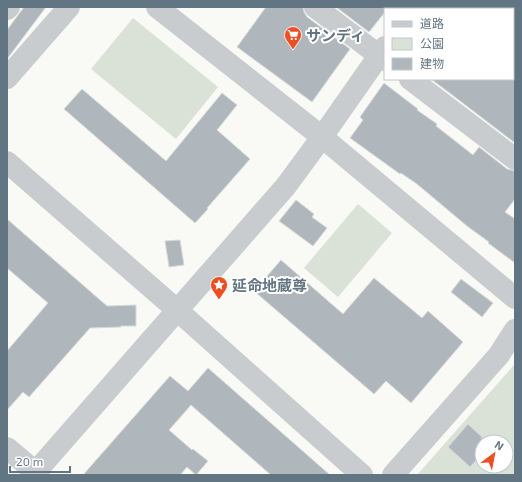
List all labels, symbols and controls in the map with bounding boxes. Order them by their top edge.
legend [384,8,514,80]
text: 道路 [420,16,444,30]
supermarket icon: サンディ [283,25,303,50]
place label: サンディ [306,26,365,44]
text: 公園 [420,36,444,50]
text: 建物 [420,56,444,70]
place icon: 延命地蔵尊 [209,275,229,300]
place label: 延命地蔵尊 [232,276,307,294]
north arrow [474,434,514,474]
text: N [493,437,506,453]
scale bar [10,448,70,474]
text: 20 m [16,454,43,468]

